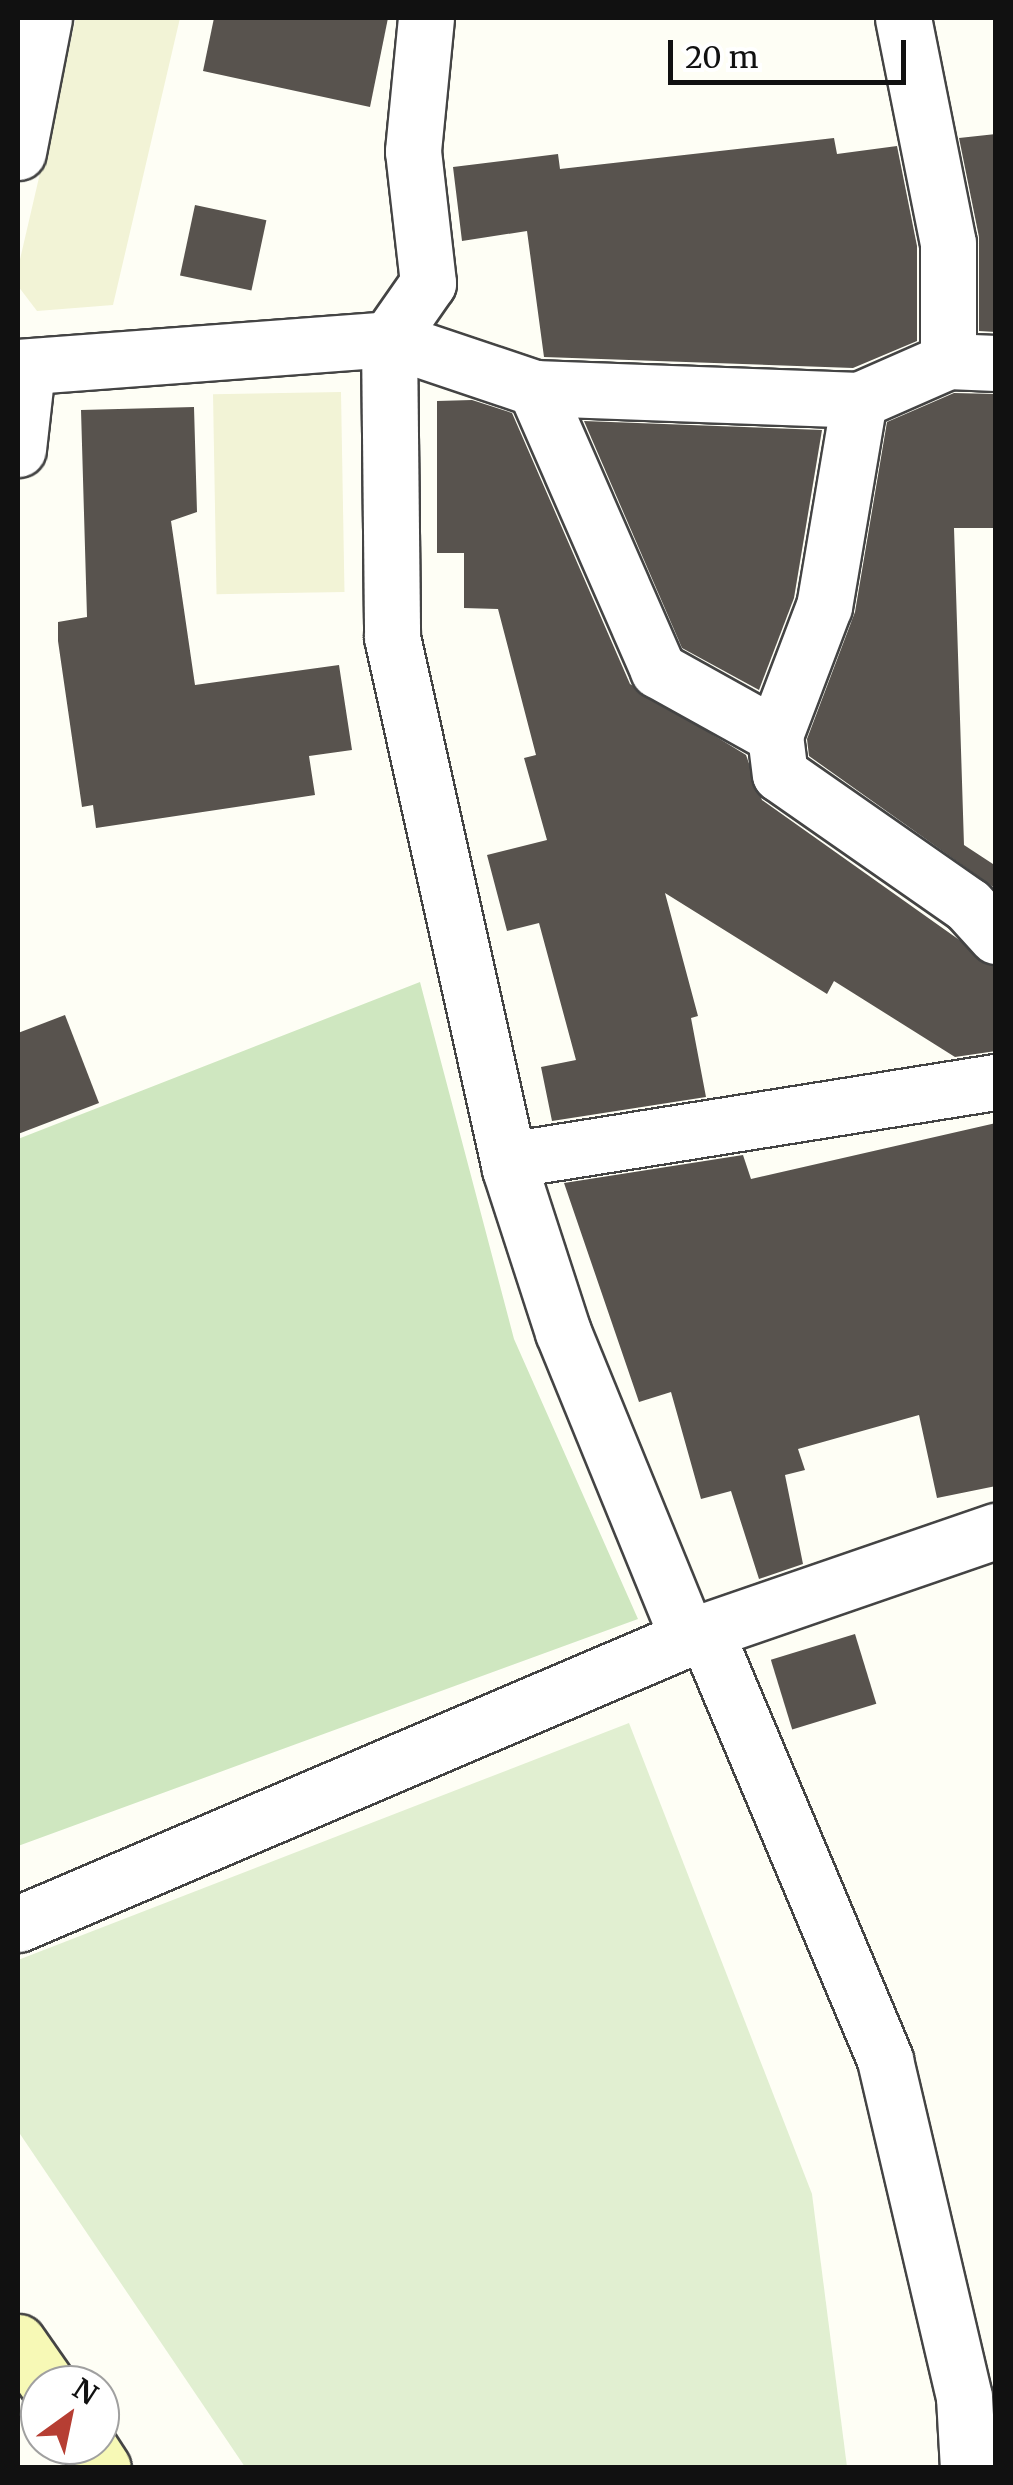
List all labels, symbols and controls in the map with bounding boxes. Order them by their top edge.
scale bar [673,20,910,82]
text: 20 m [685,38,758,76]
north arrow [20,2365,120,2465]
text: N [66,2370,104,2413]

